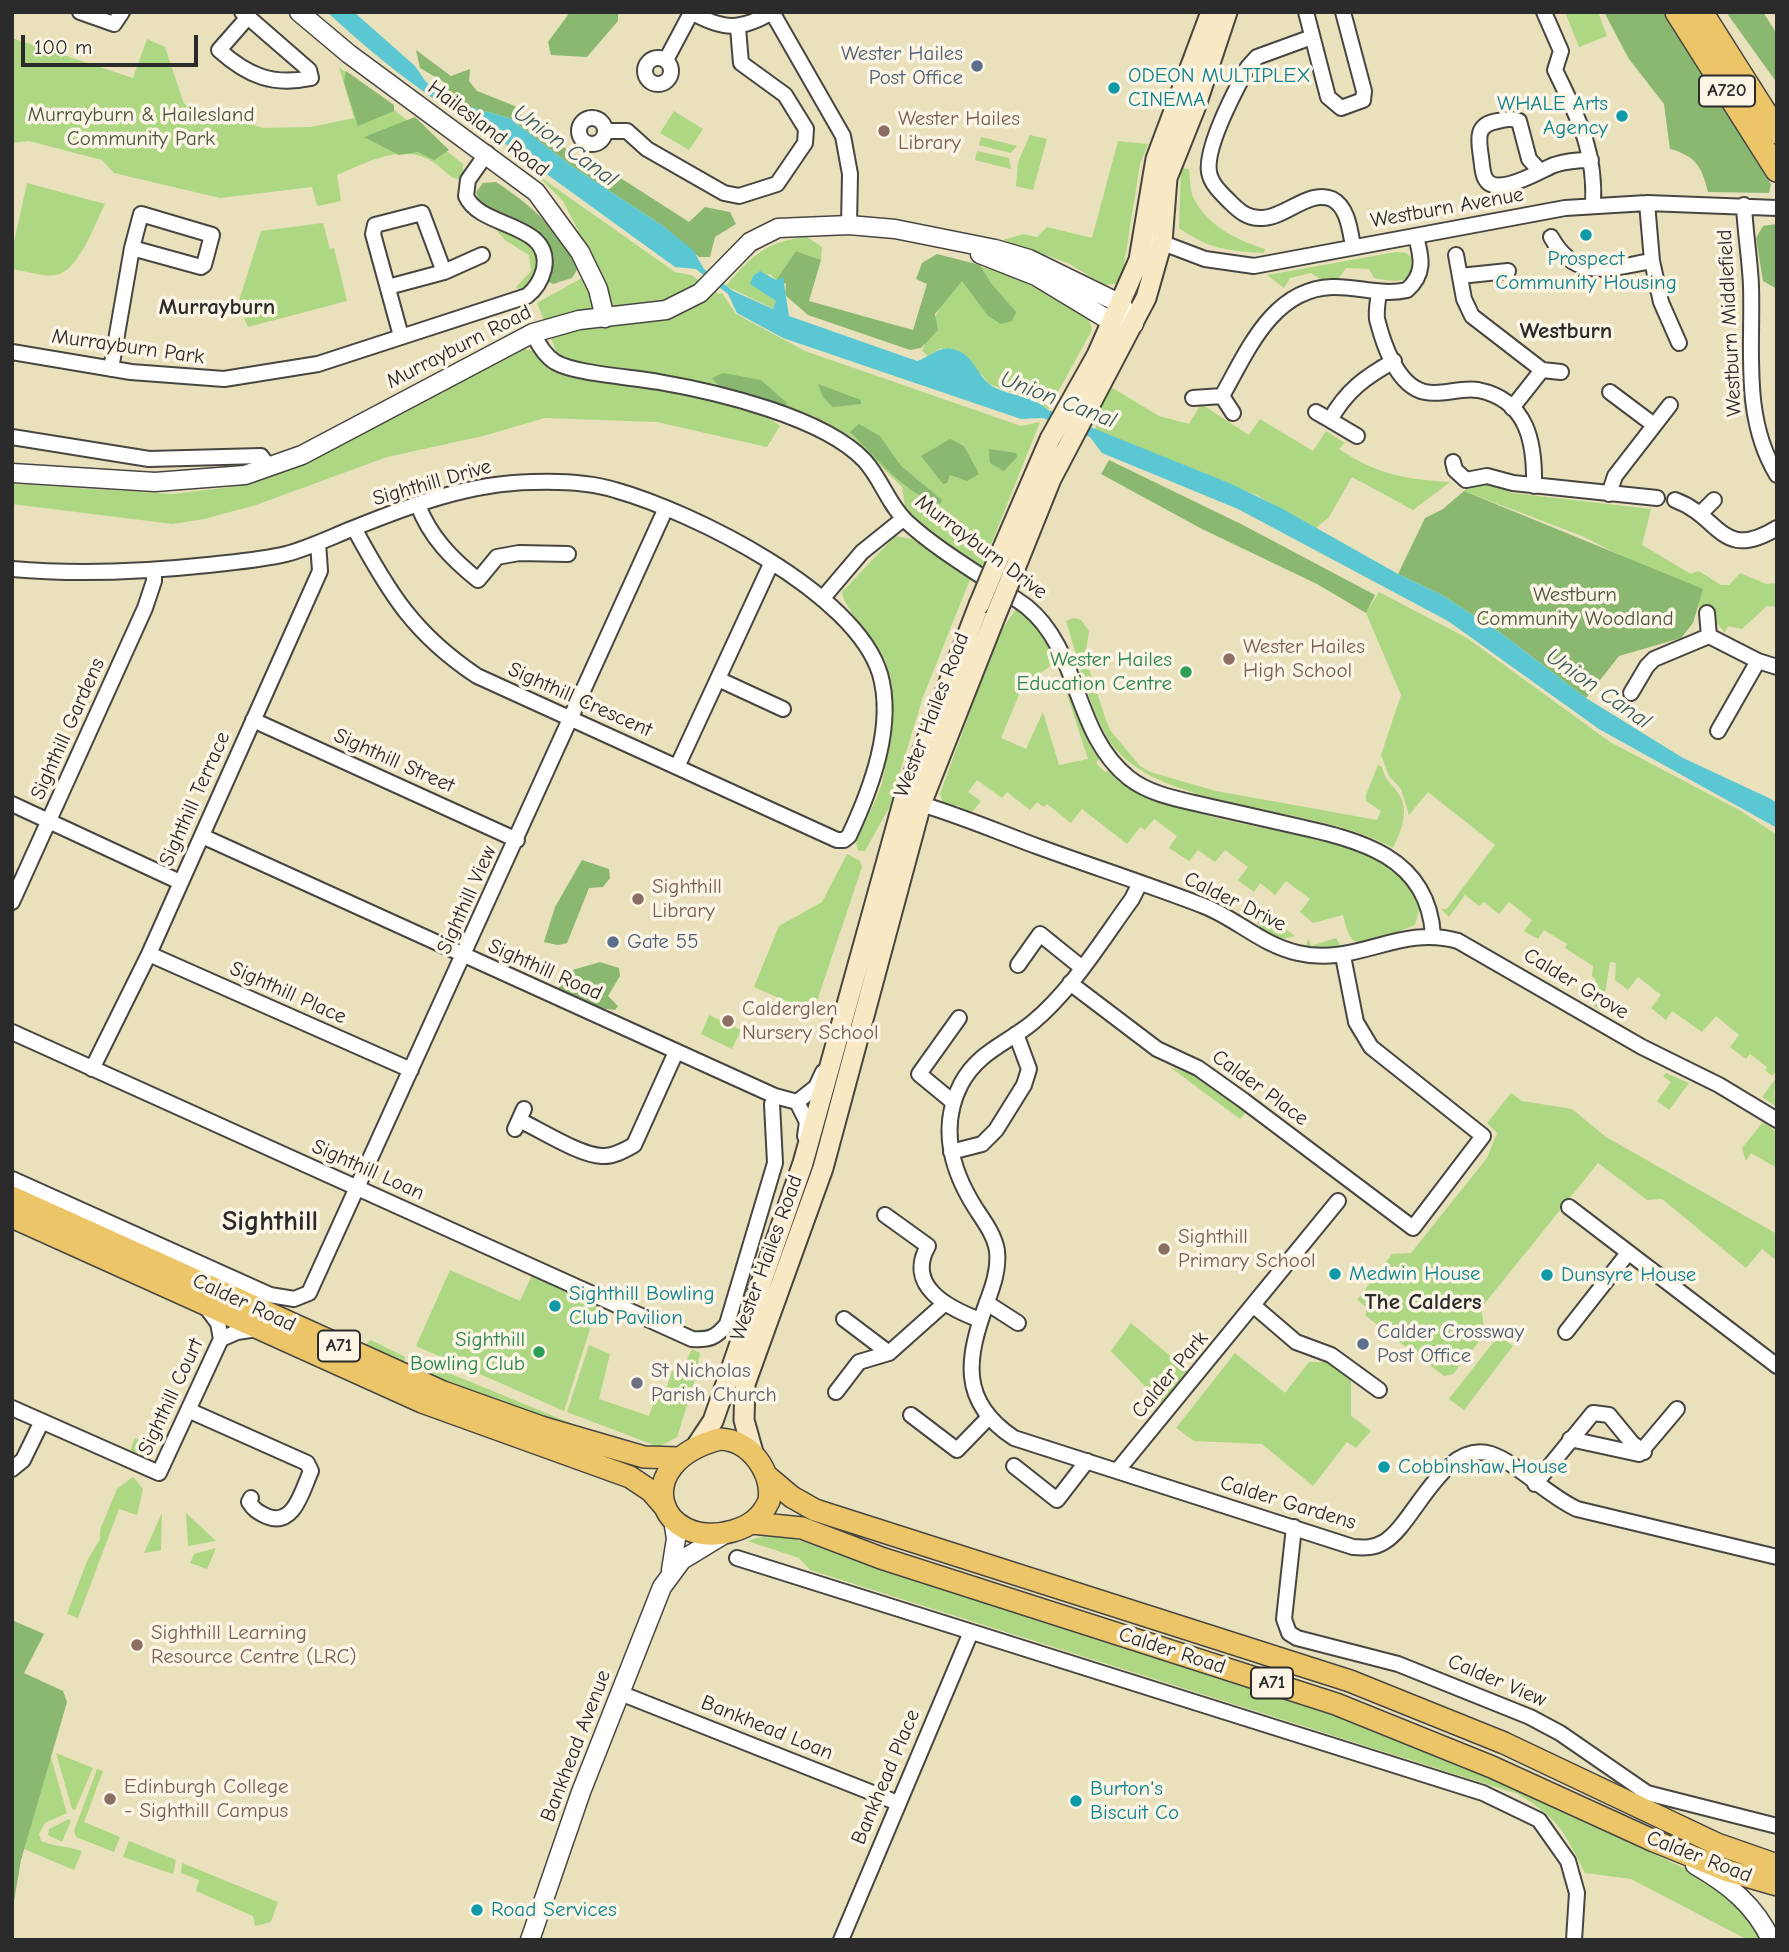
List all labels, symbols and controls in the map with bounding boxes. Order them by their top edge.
scale bar [24,21,201,65]
text: 100 m [34,35,92,59]
place label: Wester Hailes Post Office [841,41,963,91]
marker: Wester Hailes Post Office [969,58,985,74]
place label: ODEON MULTIPLEX CINEMA [1128,63,1311,113]
street label: Hailesland Road [422,75,554,183]
road number: A720 [1699,76,1755,106]
marker: ODEON MULTIPLEX CINEMA [1106,80,1122,96]
place label: WHALE Arts Agency [1497,91,1608,141]
water label: Union Canal [508,99,622,193]
park label: Murrayburn & Hailesland Community Park [27,102,255,152]
place label: Wester Hailes Library [898,106,1020,156]
marker: WHALE Arts Agency [1614,108,1630,124]
marker: Wester Hailes Library [876,123,892,139]
street label: Westburn Avenue [1369,182,1525,234]
marker: Prospect Community Housing [1578,227,1594,243]
street label: Westburn Middlefield [1713,229,1747,417]
place label: Prospect Community Housing [1495,246,1677,296]
district label: Murrayburn [159,293,275,321]
street label: Murrayburn Road [382,300,536,394]
district label: Westburn [1520,317,1612,345]
street label: Murrayburn Park [50,324,206,370]
water label: Union Canal [996,365,1120,435]
street label: Sighthill Drive [370,454,494,512]
street label: Murrayburn Drive [910,489,1052,605]
park label: Westburn Community Woodland [1476,582,1674,632]
street label: Wester Hailes Road [889,629,975,801]
place label: Wester Hailes High School [1243,634,1365,684]
water label: Union Canal [1540,643,1656,735]
place label: Wester Hailes Education Centre [1017,647,1172,697]
marker: Wester Hailes High School [1221,651,1237,667]
street label: Sighthill Gardens [25,654,111,804]
street label: Sighthill Crescent [504,657,656,743]
marker: Wester Hailes Education Centre [1178,664,1194,680]
street label: Sighthill Street [330,723,458,799]
street label: Sighthill Terrace [154,728,236,870]
street label: Sighthill View [432,842,502,958]
street label: Calder Drive [1180,866,1290,938]
place label: Sighthill Library [652,874,722,924]
marker: Sighthill Library [630,891,646,907]
place label: Gate 55 [627,929,699,955]
street label: Sighthill Road [484,934,606,1006]
marker: Gate 55 [605,934,621,950]
street label: Calder Grove [1519,943,1633,1025]
street label: Sighthill Place [226,956,350,1030]
place label: Calderglen Nursery School [742,996,879,1046]
marker: Calderglen Nursery School [720,1013,736,1029]
street label: Calder Place [1207,1045,1313,1131]
street label: Sighthill Loan [308,1134,428,1206]
street label: Wester Hailes Road [725,1172,809,1344]
district label: Sighthill [222,1205,318,1239]
place label: Sighthill Primary School [1178,1224,1316,1274]
marker: Sighthill Primary School [1156,1241,1172,1257]
place label: Medwin House [1349,1261,1480,1287]
place label: Dunsyre House [1561,1262,1696,1288]
marker: Medwin House [1327,1266,1343,1282]
marker: Dunsyre House [1539,1267,1555,1283]
street label: Calder Road [189,1268,299,1338]
place label: Sighthill Bowling Club Pavilion [569,1281,715,1331]
district label: The Calders [1365,1288,1481,1316]
marker: Sighthill Bowling Club Pavilion [547,1298,563,1314]
place label: Calder Crossway Post Office [1377,1319,1524,1369]
street label: Calder Park [1126,1326,1214,1424]
place label: Sighthill Bowling Club [410,1327,525,1377]
road number: A71 [318,1330,360,1362]
street label: Sighthill Court [133,1335,209,1459]
marker: Calder Crossway Post Office [1355,1336,1371,1352]
marker: Sighthill Bowling Club [531,1344,547,1360]
place label: St Nicholas Parish Church [651,1358,777,1408]
marker: St Nicholas Parish Church [629,1375,645,1391]
place label: Cobbinshaw House [1398,1454,1567,1480]
marker: Cobbinshaw House [1376,1459,1392,1475]
street label: Calder Gardens [1217,1470,1359,1536]
place label: Sighthill Learning Resource Centre (LRC) [151,1620,357,1670]
street label: Calder Road [1115,1622,1229,1680]
marker: Sighthill Learning Resource Centre (LRC) [129,1637,145,1653]
street label: Calder View [1444,1649,1550,1713]
street label: Bankhead Avenue [536,1667,616,1825]
road number: A71 [1251,1667,1293,1698]
street label: Bankhead Loan [697,1690,837,1766]
street label: Bankhead Place [846,1706,926,1848]
place label: Edinburgh College - Sighthill Campus [124,1774,289,1824]
place label: Burton's Biscuit Co [1090,1776,1179,1826]
marker: Edinburgh College - Sighthill Campus [102,1791,118,1807]
marker: Burton's Biscuit Co [1068,1793,1084,1809]
street label: Calder Road [1643,1825,1755,1889]
place label: Road Services [491,1897,617,1923]
marker: Road Services [469,1902,485,1918]

